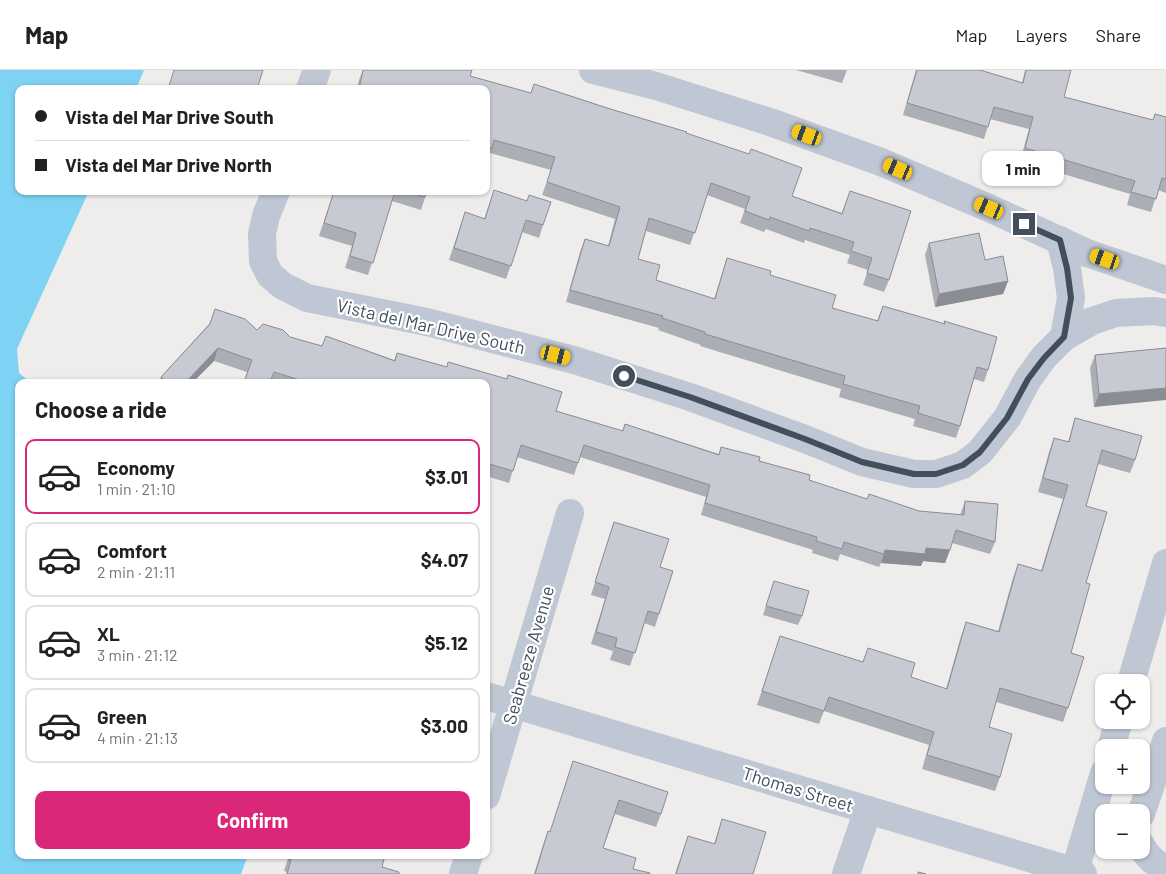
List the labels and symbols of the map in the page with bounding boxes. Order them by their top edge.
car [790,123,823,147]
callout: 1 min [983,152,1065,186]
car [881,156,914,182]
car [972,195,1005,221]
route end [1013,213,1035,235]
car [1088,247,1121,271]
street label: Vista del Mar Drive South [335,294,527,358]
car [539,344,572,366]
route start [613,365,635,387]
street label: Seabreeze Avenue [498,583,558,727]
street label: Thomas Street [740,762,856,816]

